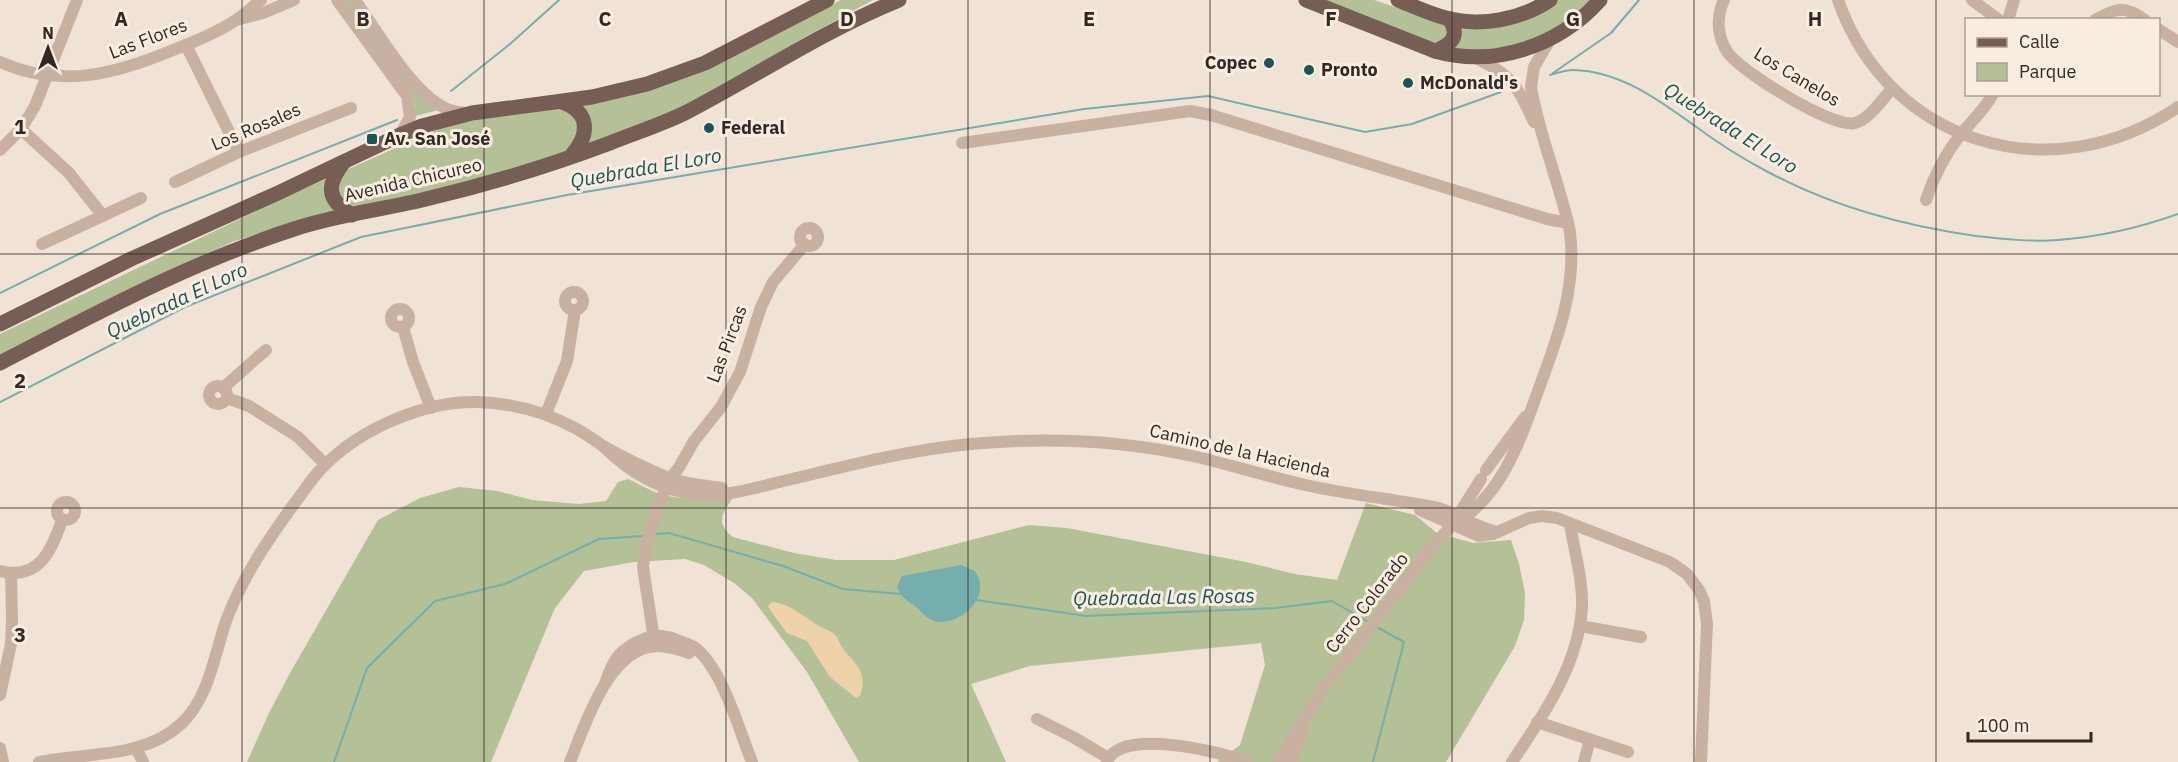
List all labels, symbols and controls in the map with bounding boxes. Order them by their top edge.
text: A [114,5,128,32]
text: B [356,5,370,32]
text: C [598,5,612,32]
text: D [840,5,854,32]
text: E [1083,5,1095,32]
text: F [1325,5,1337,32]
text: G [1566,5,1580,32]
text: H [1808,5,1822,32]
street label: Las Flores [106,13,190,64]
north arrow [18,18,78,78]
legend [1965,18,2160,96]
text: N [42,23,54,43]
text: Calle [2019,30,2059,53]
street label: Los Canelos [1750,42,1845,111]
place label: Copec [1205,51,1257,74]
marker: Copec [1262,56,1276,70]
place label: Pronto [1321,58,1378,81]
text: Parque [2019,60,2077,83]
marker: Pronto [1302,63,1316,77]
place label: McDonald's [1420,71,1518,94]
marker: McDonald's [1401,76,1415,90]
water label: Quebrada El Loro [1659,76,1803,180]
street label: Los Rosales [208,97,304,156]
text: 1 [14,113,26,140]
place label: Federal [721,116,785,139]
marker: Federal [702,121,716,135]
place label: Av. San José [384,127,490,150]
marker: Av. San José [365,132,379,146]
water label: Quebrada El Loro [568,141,724,194]
street label: Avenida Chicureo [342,153,484,207]
water label: Quebrada El Loro [102,255,252,344]
street label: Las Pircas [701,302,752,386]
text: 2 [14,367,26,394]
street label: Camino de la Hacienda [1147,419,1333,483]
street label: Cerro Colorado [1320,548,1413,658]
water label: Quebrada Las Rosas [1073,581,1255,612]
text: 3 [14,621,26,648]
scale bar [1968,705,2091,743]
text: 100 m [1977,714,2029,737]

